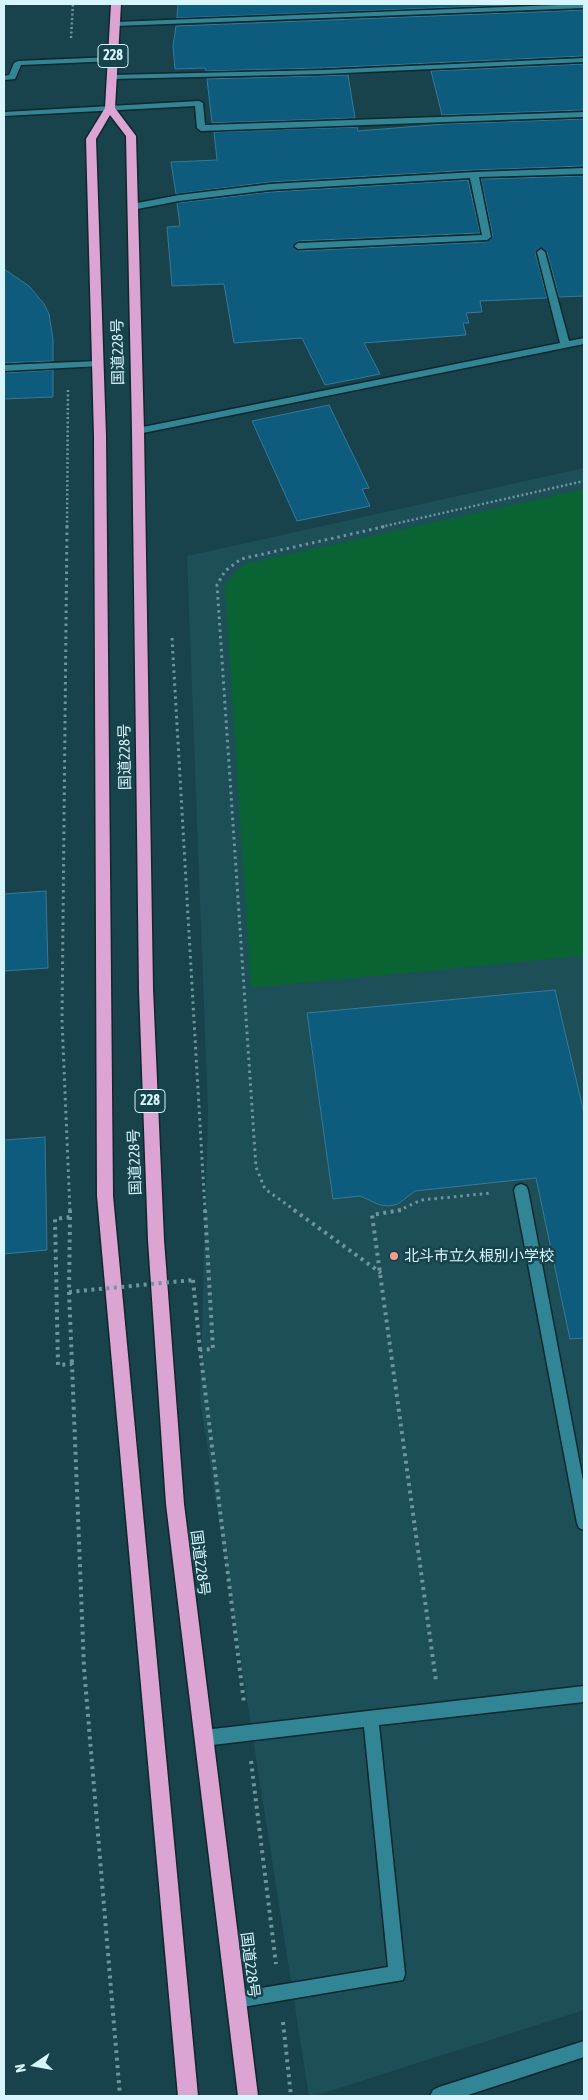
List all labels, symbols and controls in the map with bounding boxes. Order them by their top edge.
road number: 228 [98,44,128,68]
street label: 国道228号 [108,319,128,385]
street label: 国道228号 [115,724,135,790]
road number: 228 [135,1090,165,1112]
street label: 国道228号 [125,1129,145,1195]
place label: 北斗市立久根別小学校 [404,1247,554,1265]
marker: 北斗市立久根別小学校 [388,1250,400,1262]
street label: 国道228号 [187,1529,213,1597]
street label: 国道228号 [237,1931,263,1999]
north arrow [10,2040,60,2090]
text: N [12,2062,29,2074]

